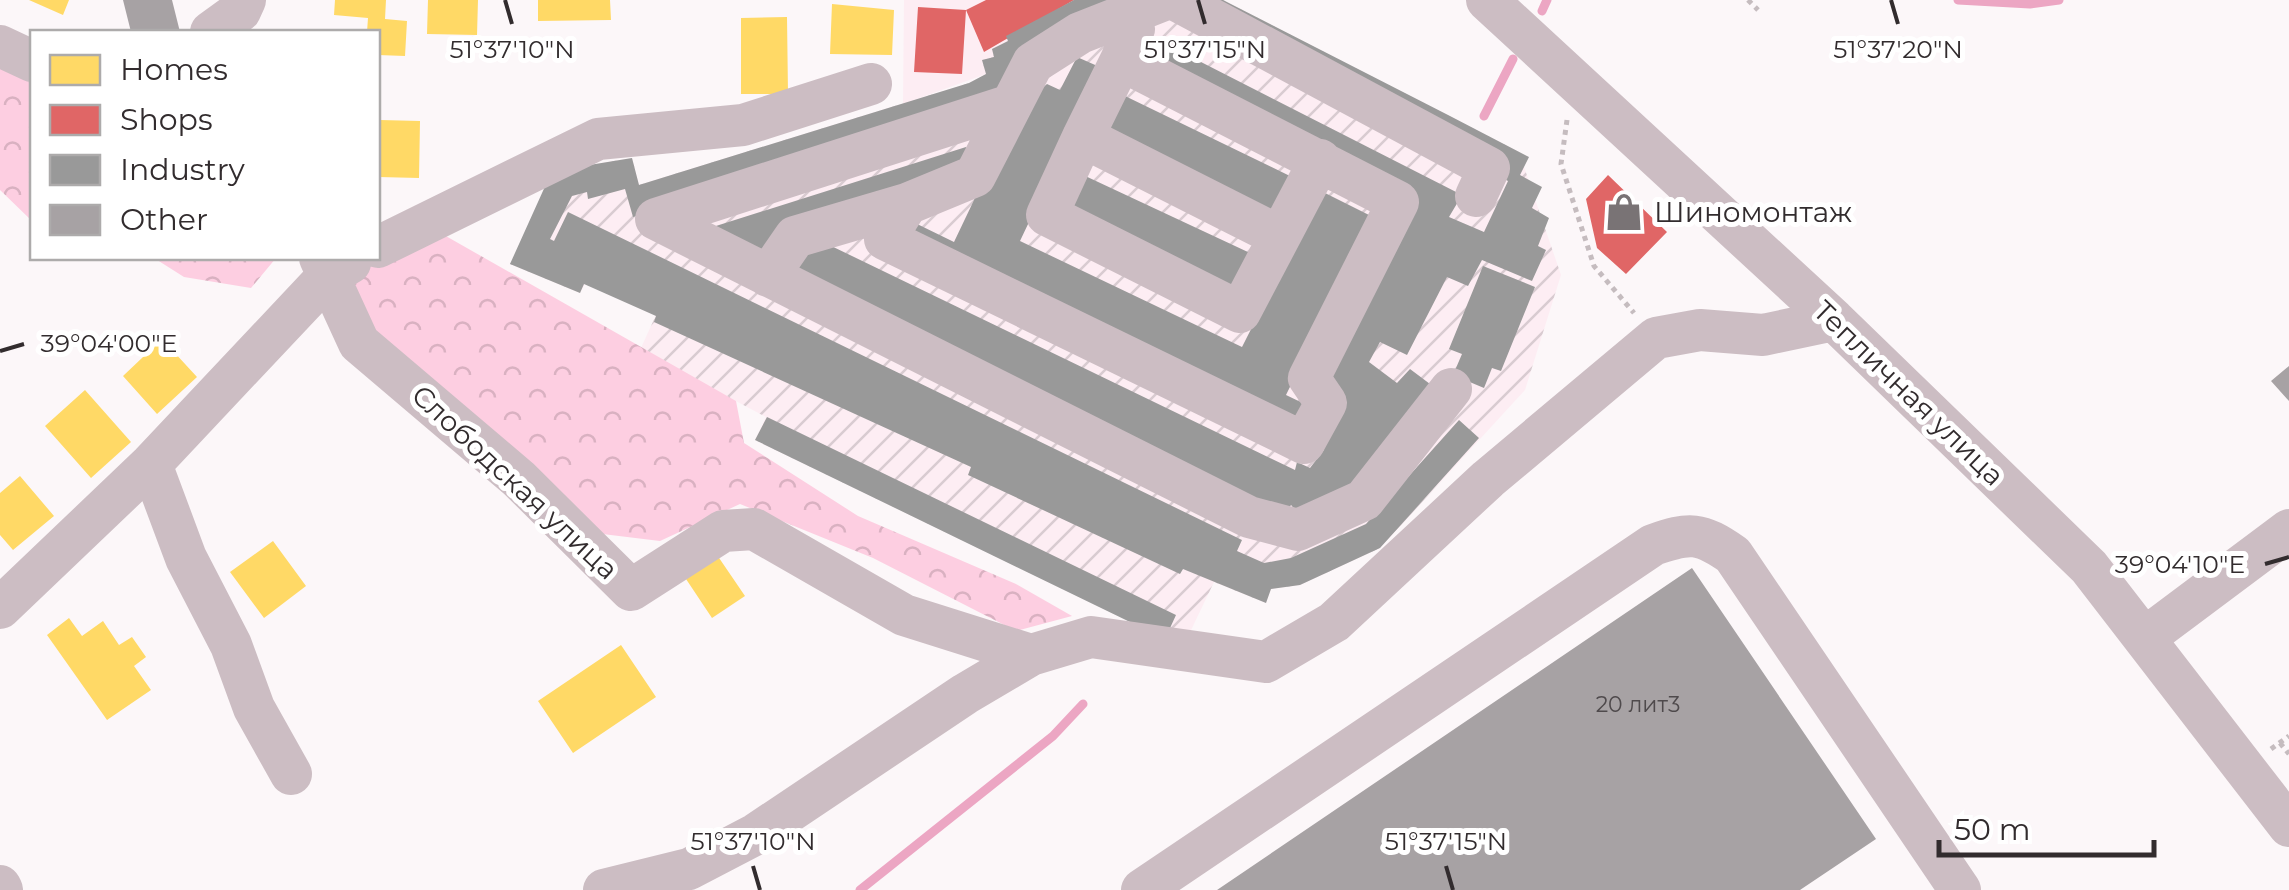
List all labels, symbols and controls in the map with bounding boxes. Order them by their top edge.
legend [30,30,380,260]
text: 51°37'10"N [450,34,574,64]
text: 51°37'15"N [1144,34,1266,64]
text: 51°37'20"N [1833,34,1963,64]
text: Homes [120,51,228,88]
text: Shops [120,101,213,138]
text: Industry [120,151,245,188]
shop icon: Шиномонтаж [1603,191,1645,233]
place label: Шиномонтаж [1654,195,1852,229]
text: Other [120,201,208,238]
street label: Тепличная улица [1807,293,2011,493]
text: 39°04'00"E [41,328,177,358]
street label: Слободская улица [405,378,625,586]
text: 39°04'10"E [2115,549,2245,579]
house number: 20 лит3 [1596,691,1680,718]
scale bar [1939,795,2154,857]
text: 50 m [1954,811,2031,848]
text: 51°37'10"N [691,826,815,856]
text: 51°37'15"N [1385,826,1507,856]

